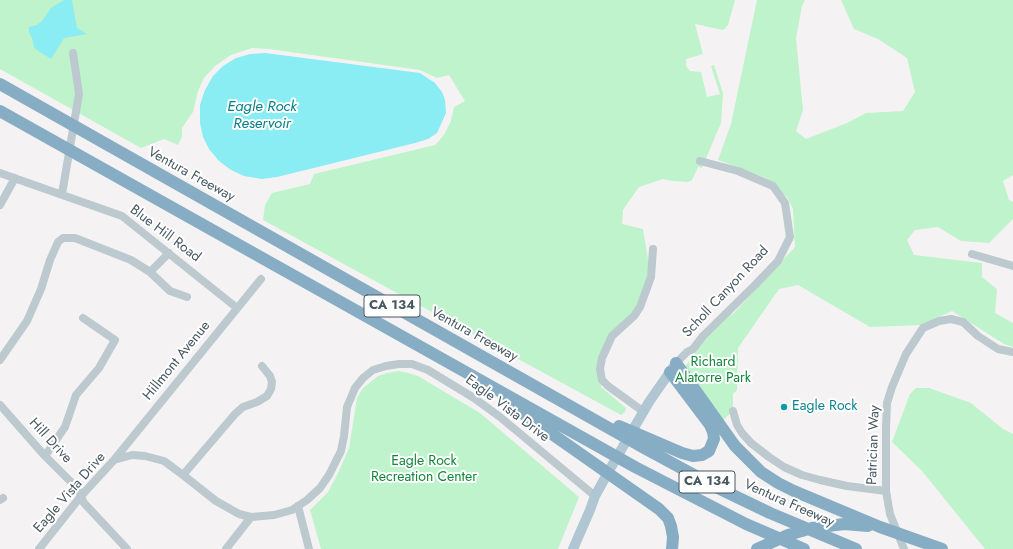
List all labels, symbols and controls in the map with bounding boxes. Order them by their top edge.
water label: Eagle Rock Reservoir [227,98,297,133]
street label: Ventura Freeway [145,144,237,206]
street label: Blue Hill Road [126,202,204,266]
street label: Scholl Canyon Road [679,243,773,341]
road number: CA 134 [364,295,420,317]
street label: Ventura Freeway [428,304,520,366]
street label: Hillmont Avenue [140,318,214,404]
park label: Richard Alatorre Park [675,355,751,388]
street label: Eagle Vista Drive [462,372,552,446]
place label: Eagle Rock [792,399,857,415]
marker: Eagle Rock [779,402,789,412]
street label: Patrician Way [864,405,884,485]
street label: Hill Drive [25,415,75,467]
street label: Eagle Vista Drive [31,449,109,537]
park label: Eagle Rock Recreation Center [371,454,477,486]
road number: CA 134 [679,471,735,493]
street label: Ventura Freeway [741,477,837,531]

